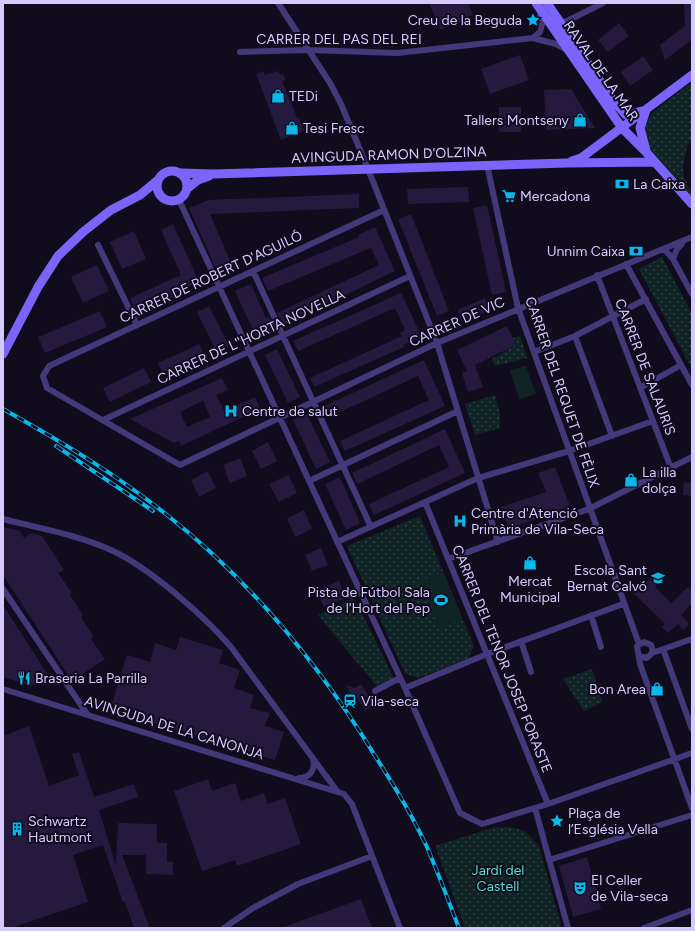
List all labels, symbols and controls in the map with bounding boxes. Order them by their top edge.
place label: Creu de la Beguda [408,12,522,29]
place icon: Creu de la Beguda [525,12,541,28]
street label: RAVAL DE LA MAR [560,18,642,125]
street label: CARRER DEL PAS DEL REI [256,31,422,48]
shop icon: TEDi [270,88,286,104]
place label: TEDi [289,88,318,105]
place label: Tallers Montseny [464,112,570,129]
shop icon: Tallers Montseny [572,112,588,128]
shop icon: Tesi Fresc [284,120,300,136]
place label: Tesi Fresc [303,120,365,137]
street label: AVINGUDA RAMON D'OLZINA [291,143,487,167]
bank icon: La Caixa [614,176,630,192]
place label: La Caixa [633,176,685,193]
supermarket icon: Mercadona [501,188,517,204]
place label: Mercadona [520,188,590,205]
street label: CARRER DE ROBERT D'AGUILÓ [117,227,305,327]
place label: Unnim Caixa [547,243,625,260]
bank icon: Unnim Caixa [628,243,644,259]
street label: CARRER DE L''HORTA NOVELLA [154,286,348,388]
street label: CARRER DE VIC [407,293,507,351]
street label: CARRER DEL REQUET DE FÈLIX [521,294,603,490]
street label: CARRER DE SALAURIS [611,296,679,438]
hospital icon: Centre de salut [223,403,239,419]
place label: Centre de salut [242,403,338,420]
place label: La illa dolça [642,464,676,497]
shop icon: La illa dolça [623,472,639,488]
place label: Centre d'Atenció Primària de Vila-Seca [471,505,604,538]
hospital icon: Centre d'Atenció Primària de Vila-Seca [452,513,468,529]
street label: CARRER DEL TENOR JOSEP FORASTE [448,543,556,775]
shop icon: Mercat Municipal [522,555,538,571]
place label: Escola Sant Bernat Calvó [567,562,647,595]
school or university icon: Escola Sant Bernat Calvó [650,570,666,586]
place label: Mercat Municipal [500,573,560,606]
place label: Pista de Fútbol Sala de l'Hort del Pep [308,584,430,617]
sports icon: Pista de Fútbol Sala de l'Hort del Pep [433,592,449,608]
restaurant icon: Braseria La Parrilla [16,670,32,686]
place label: Braseria La Parrilla [35,670,147,687]
place label: Bon Area [589,681,646,698]
shop icon: Bon Area [649,681,665,697]
street label: AVINGUDA DE LA CANONJA [82,693,266,764]
station icon: Vila-seca [342,693,358,709]
place label: Vila-seca [361,693,419,710]
place label: Plaça de l’Església Vella [568,805,658,838]
place label: Schwartz Hautmont [28,813,92,846]
place icon: Plaça de l’Església Vella [549,813,565,829]
building icon: Schwartz Hautmont [9,821,25,837]
park label: Jardí del Castell [472,862,524,895]
place label: El Celler de Vila-seca [591,872,668,905]
theatre icon: El Celler de Vila-seca [572,880,588,896]

